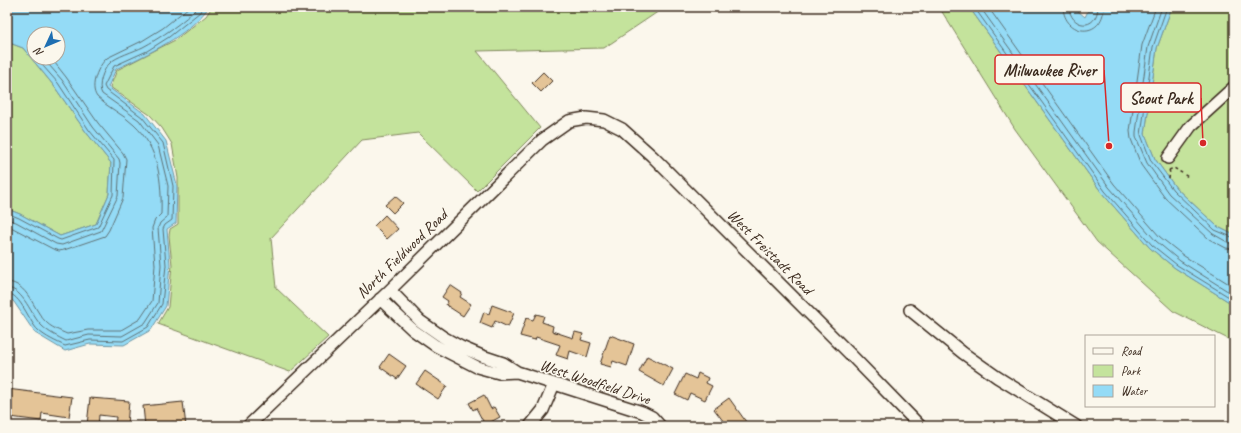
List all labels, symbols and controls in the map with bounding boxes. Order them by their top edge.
north arrow [26,26,66,66]
text: N [30,44,46,60]
callout: Milwaukee River [995,55,1104,84]
text: Milwaukee River [1004,60,1098,81]
callout: Scout Park [1121,83,1201,112]
text: Scout Park [1129,88,1194,109]
street label: North Fieldwood Road [352,204,454,303]
street label: West Freistadt Road [723,205,819,301]
legend [1085,335,1215,407]
text: Road [1121,343,1143,359]
street label: West Woodfield Drive [537,355,654,410]
text: Park [1121,363,1142,379]
text: Water [1121,383,1149,399]

